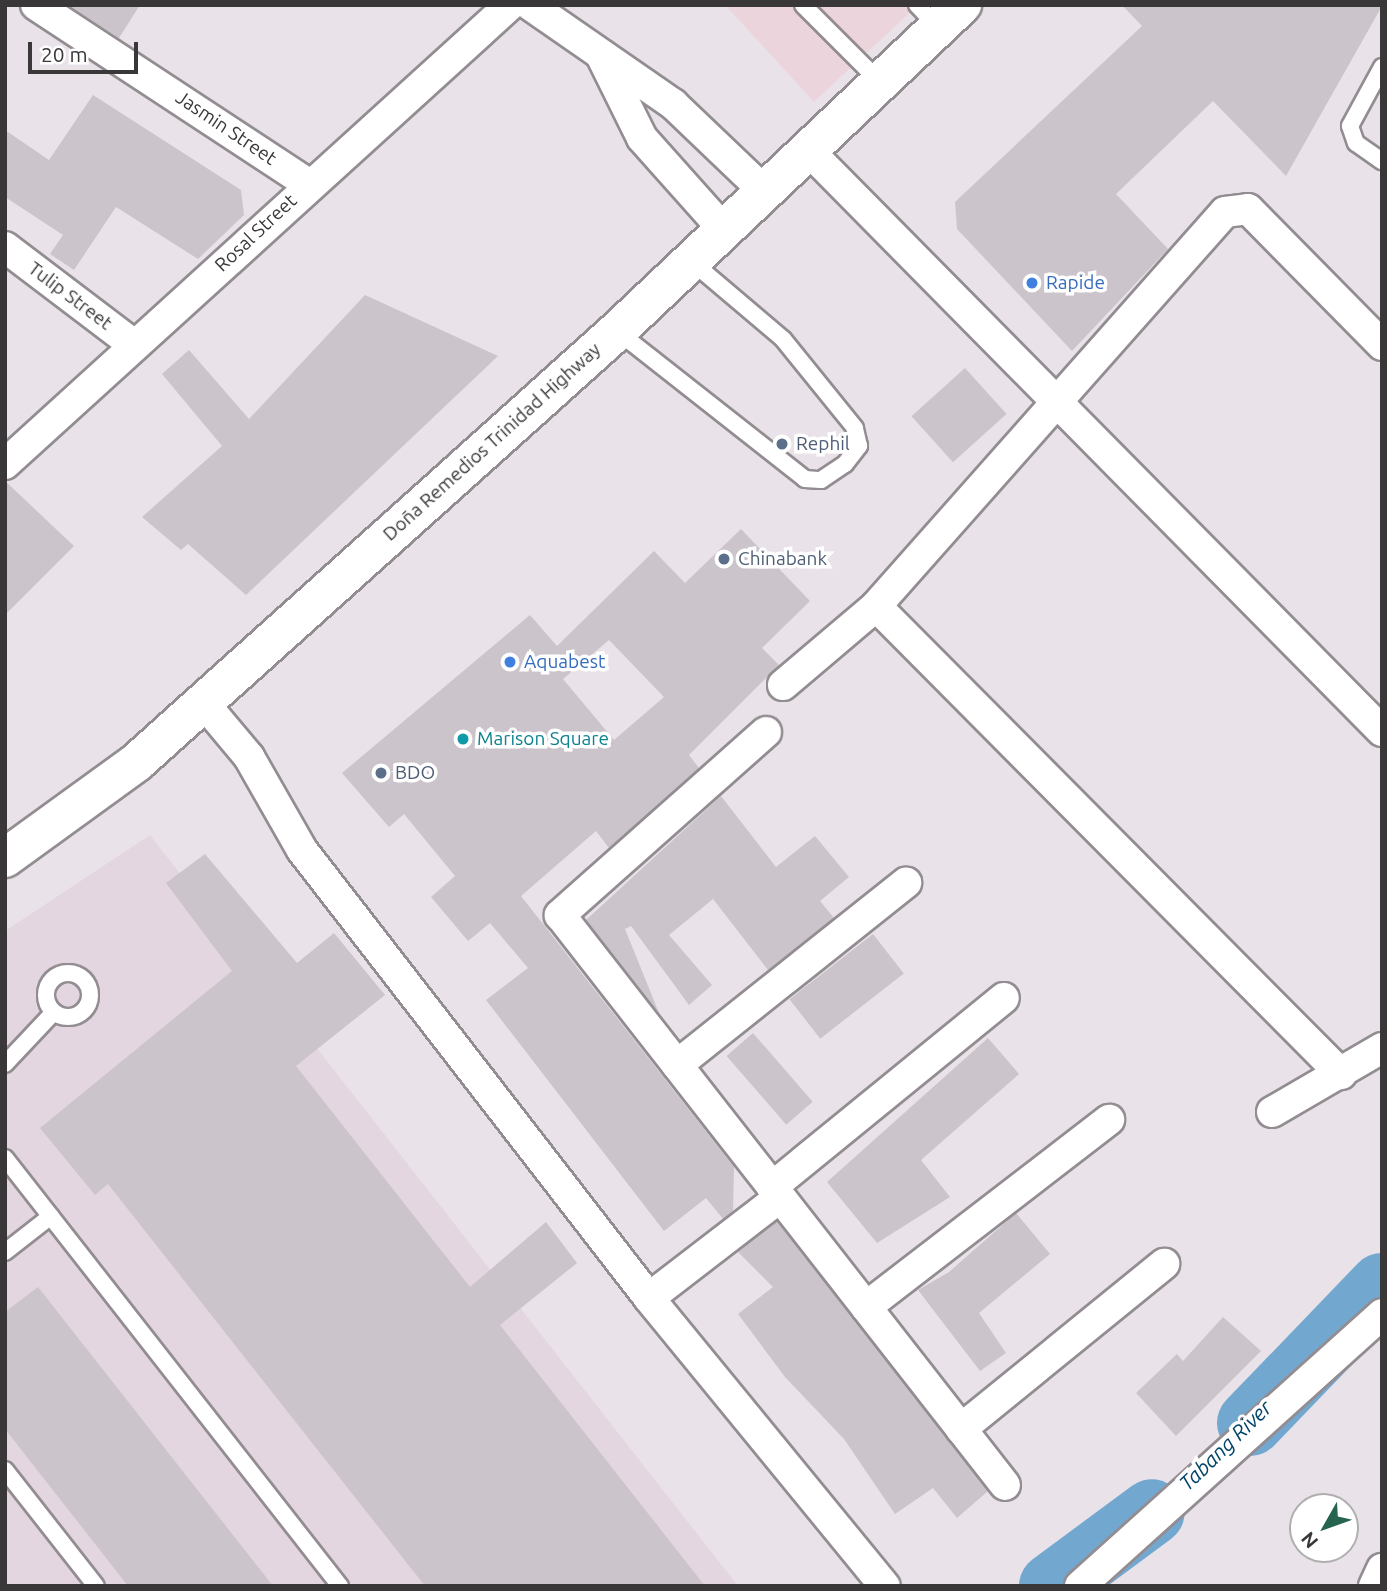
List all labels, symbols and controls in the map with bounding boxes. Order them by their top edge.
scale bar [32,28,142,72]
text: 20 m [41,42,88,66]
street label: Jasmin Street [171,86,281,170]
street label: Rosal Street [210,189,302,277]
street label: Tulip Street [24,257,116,335]
place label: Rapide [1046,272,1105,294]
marker: Rapide [1024,275,1040,291]
street label: Doña Remedios Trinidad Highway [379,338,605,546]
place label: Rephil [796,433,850,455]
marker: Rephil [774,436,790,452]
place label: Chinabank [738,548,827,570]
marker: Chinabank [716,551,732,567]
place label: Aquabest [524,651,605,673]
marker: Aquabest [502,654,518,670]
place label: Marison Square [477,728,609,750]
marker: Marison Square [455,731,471,747]
place label: BDO [395,762,435,784]
marker: BDO [373,765,389,781]
water label: Tabang River [1174,1395,1276,1495]
north arrow [1289,1493,1359,1563]
text: N [1296,1528,1322,1553]

